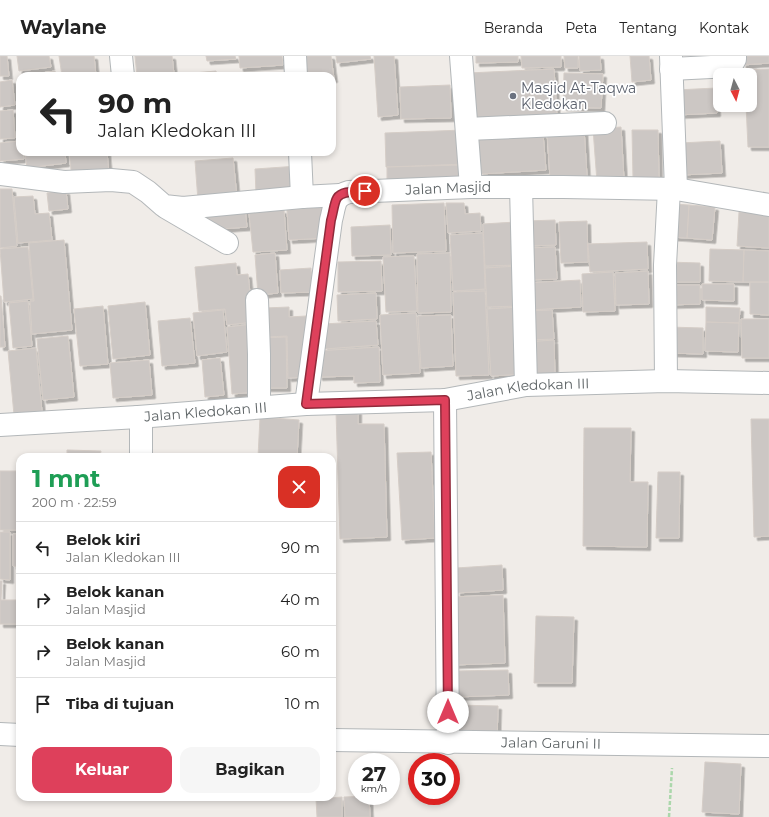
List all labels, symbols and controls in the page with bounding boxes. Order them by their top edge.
text: Waylane [20,16,107,39]
text: Beranda [484,19,543,37]
text: Peta [565,19,597,37]
text: Tentang [619,19,677,37]
text: Kontak [699,19,749,37]
north arrow [713,68,757,112]
map controls [713,68,757,112]
place label: Masjid At-Taqwa Kledokan [521,79,636,113]
text: 90 m [98,86,172,120]
icon: left [32,88,84,140]
marker: Masjid At-Taqwa Kledokan [508,91,518,101]
text: Jalan Kledokan III [98,120,256,142]
pin [348,174,382,208]
street label: Jalan Masjid [404,178,491,199]
icon: arrive [354,180,376,202]
street label: Jalan Kledokan III [465,374,590,405]
street label: Jalan Kledokan III [142,398,268,426]
text: 1 mnt [32,464,100,493]
button: close [278,466,320,508]
text: 200 m · 22:59 [32,494,117,510]
text: Belok kiri [66,530,141,549]
icon: left [32,537,54,559]
text: 90 m [281,538,320,557]
text: Jalan Kledokan III [66,549,180,565]
text: Belok kanan [66,582,164,601]
icon: right [32,589,54,611]
text: 40 m [280,590,320,609]
text: Jalan Masjid [66,601,146,617]
text: Belok kanan [66,634,164,653]
icon: right [32,641,54,663]
text: 60 m [281,642,320,661]
text: Jalan Masjid [66,653,146,669]
position arrow [427,691,469,733]
icon: arrive [32,693,54,715]
text: Tiba di tujuan [66,694,174,713]
text: 10 m [285,694,320,713]
street label: Jalan Garuni II [500,733,601,753]
button: Keluar [32,747,172,793]
button: Bagikan [180,747,320,793]
speed limit sign: 30 [408,753,460,805]
text: 27 [362,762,386,786]
text: km/h [361,782,387,795]

